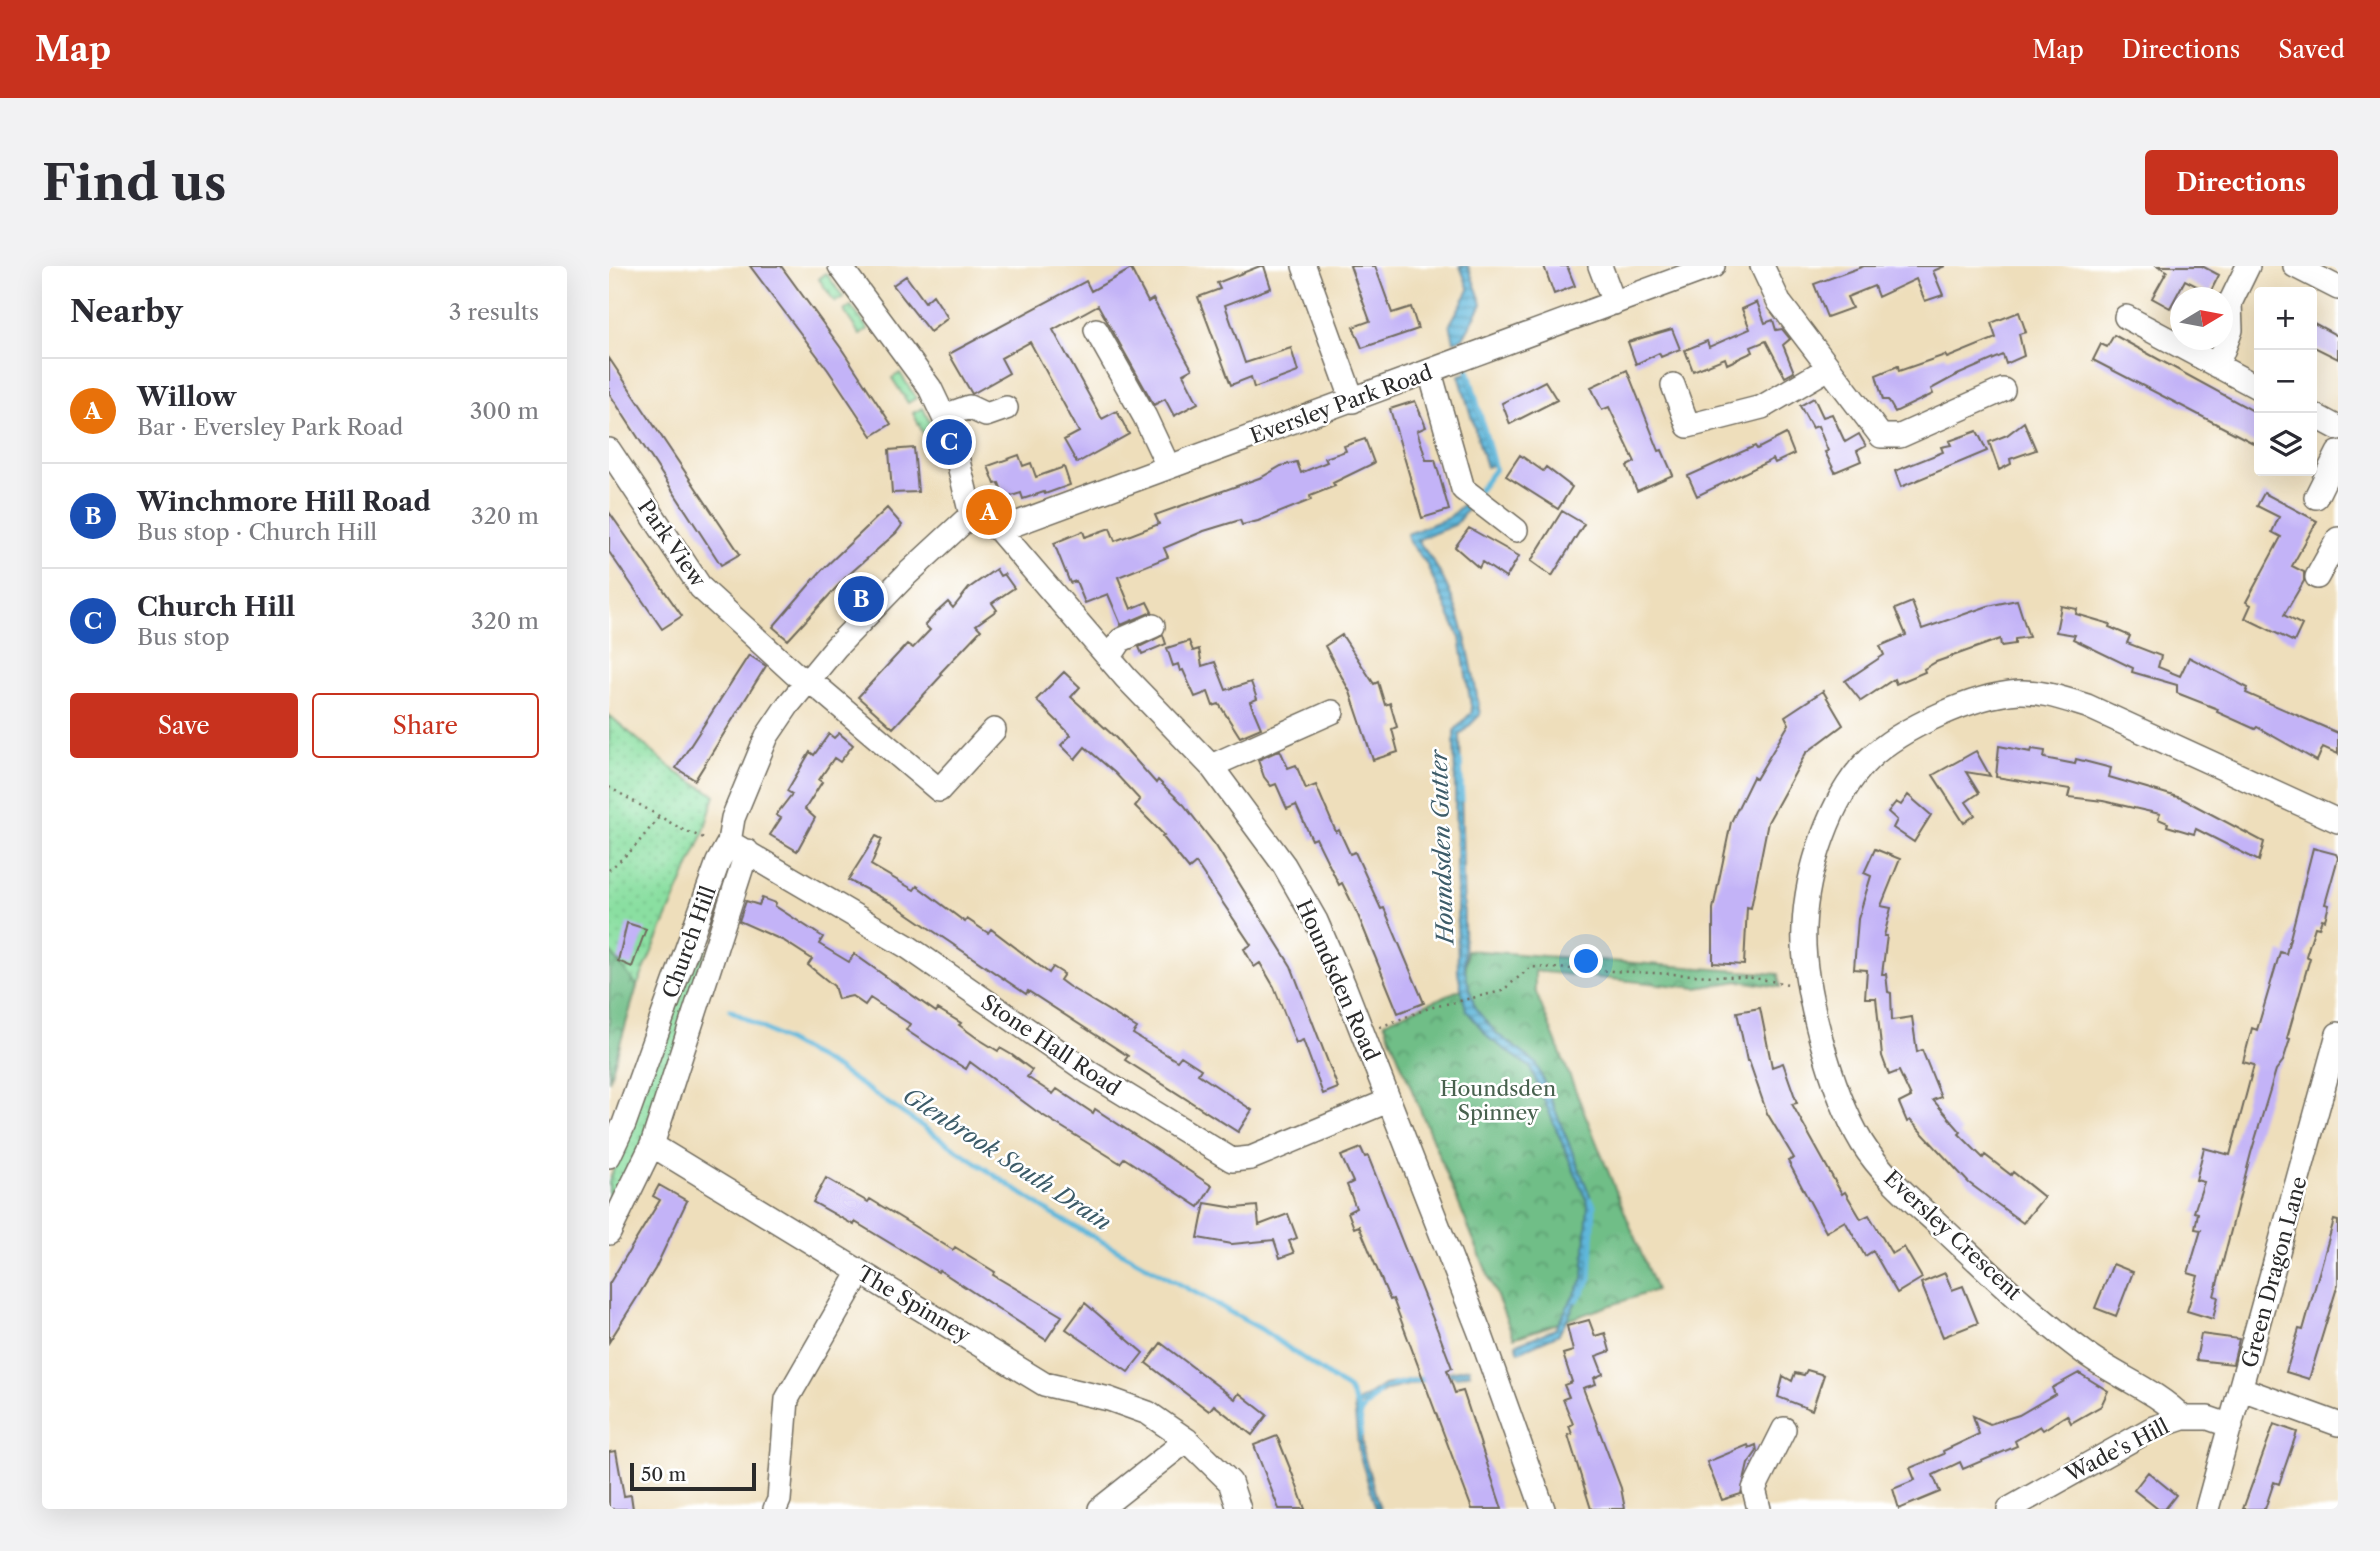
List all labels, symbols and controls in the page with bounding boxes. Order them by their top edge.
text: Map [35,29,111,70]
text: Map [2032,35,2084,64]
text: Directions [2122,35,2240,64]
text: Saved [2278,35,2345,64]
button: Directions [2145,150,2338,215]
text: Find us [42,152,226,213]
north arrow [2170,287,2233,350]
map controls [2254,287,2317,476]
button: + [2254,287,2317,350]
text: Nearby [70,293,183,330]
text: 3 results [449,298,539,326]
button: − [2254,350,2317,413]
street label: Eversley Park Road [1247,359,1436,449]
text: Willow [137,381,236,413]
text: A [84,397,102,425]
text: 300 m [470,397,539,425]
text: Bar · Eversley Park Road [137,413,403,441]
button: layers [2254,413,2317,476]
pin: C [926,416,972,468]
text: Winchmore Hill Road [137,486,431,518]
pin: A [966,486,1012,538]
street label: Park View [633,495,711,592]
text: B [84,502,102,530]
text: 320 m [471,502,539,530]
text: Bus stop · Church Hill [137,518,377,546]
pin: B [838,573,884,625]
text: Church Hill [137,591,295,623]
text: C [84,607,102,635]
text: 320 m [471,607,539,635]
text: Bus stop [137,623,230,651]
button: Save [70,693,298,758]
button: Share [312,693,539,758]
water label: Houndsden Gutter [1425,748,1459,947]
street label: Church Hill [657,883,721,1001]
street label: Houndsden Road [1291,896,1385,1065]
your location [1569,944,1603,978]
street label: Stone Hall Road [977,989,1125,1101]
park label: Houndsden Spinney [1440,1076,1556,1125]
water label: Glenbrook South Drain [898,1081,1116,1237]
street label: Eversley Crescent [1879,1165,2027,1305]
street label: Green Dragon Lane [2236,1174,2312,1370]
street label: The Spinney [853,1260,975,1348]
street label: Wade's Hill [2060,1413,2173,1487]
scale bar [630,1460,756,1492]
text: 50 m [641,1463,686,1486]

